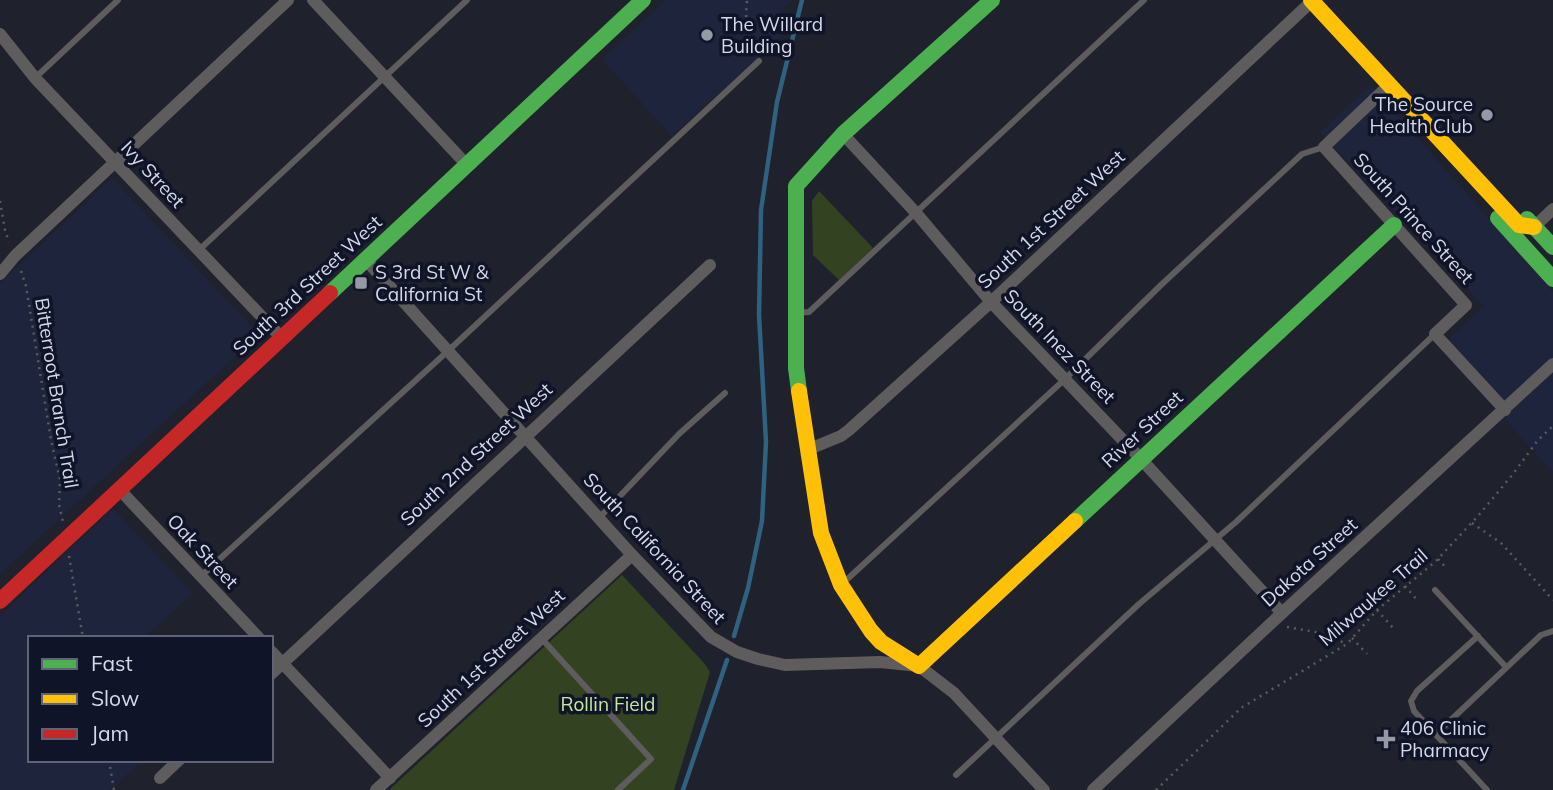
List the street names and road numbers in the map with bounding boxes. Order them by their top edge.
street label: Ivy Street [116,136,190,213]
street label: South 1st Street West [972,144,1130,293]
street label: South Prince Street [1349,147,1479,289]
street label: South 3rd Street West [228,210,387,360]
street label: South Inez Street [999,284,1121,409]
street label: Bitterroot Branch Trail [30,296,84,490]
street label: South 2nd Street West [395,377,557,531]
street label: River Street [1096,385,1188,473]
street label: South California Street [579,467,732,629]
street label: Oak Street [162,509,244,594]
street label: Dakota Street [1256,512,1362,612]
street label: Milwaukee Trail [1314,543,1432,651]
street label: South 1st Street West [412,583,570,732]

